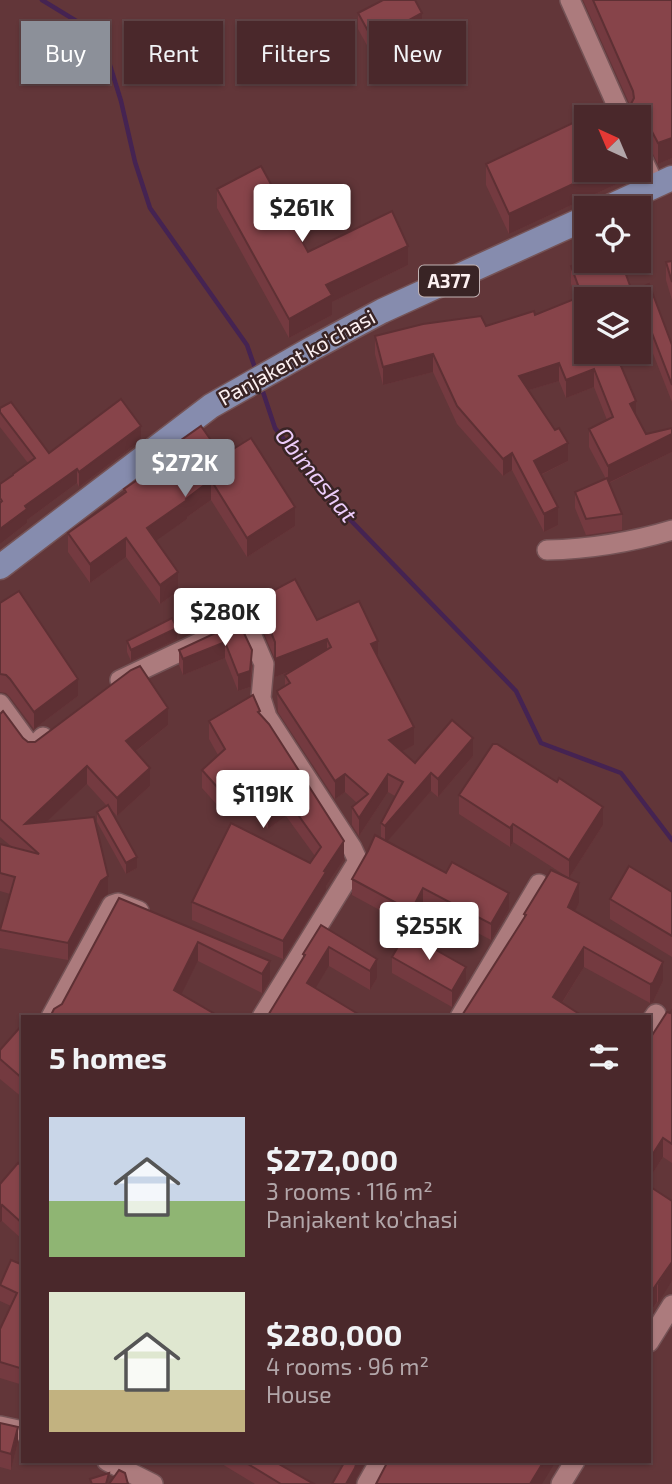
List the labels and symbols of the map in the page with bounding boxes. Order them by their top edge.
north arrow [574,105,651,182]
pin: $261K [253,184,351,244]
road number: A377 [419,266,479,296]
street label: Panjakent ko'chasi [214,303,379,411]
water label: Obimashat [270,421,364,528]
pin: $272K [136,440,234,499]
pin: $280K [176,588,274,648]
pin: $119K [214,770,312,830]
pin: $255K [380,902,478,962]

